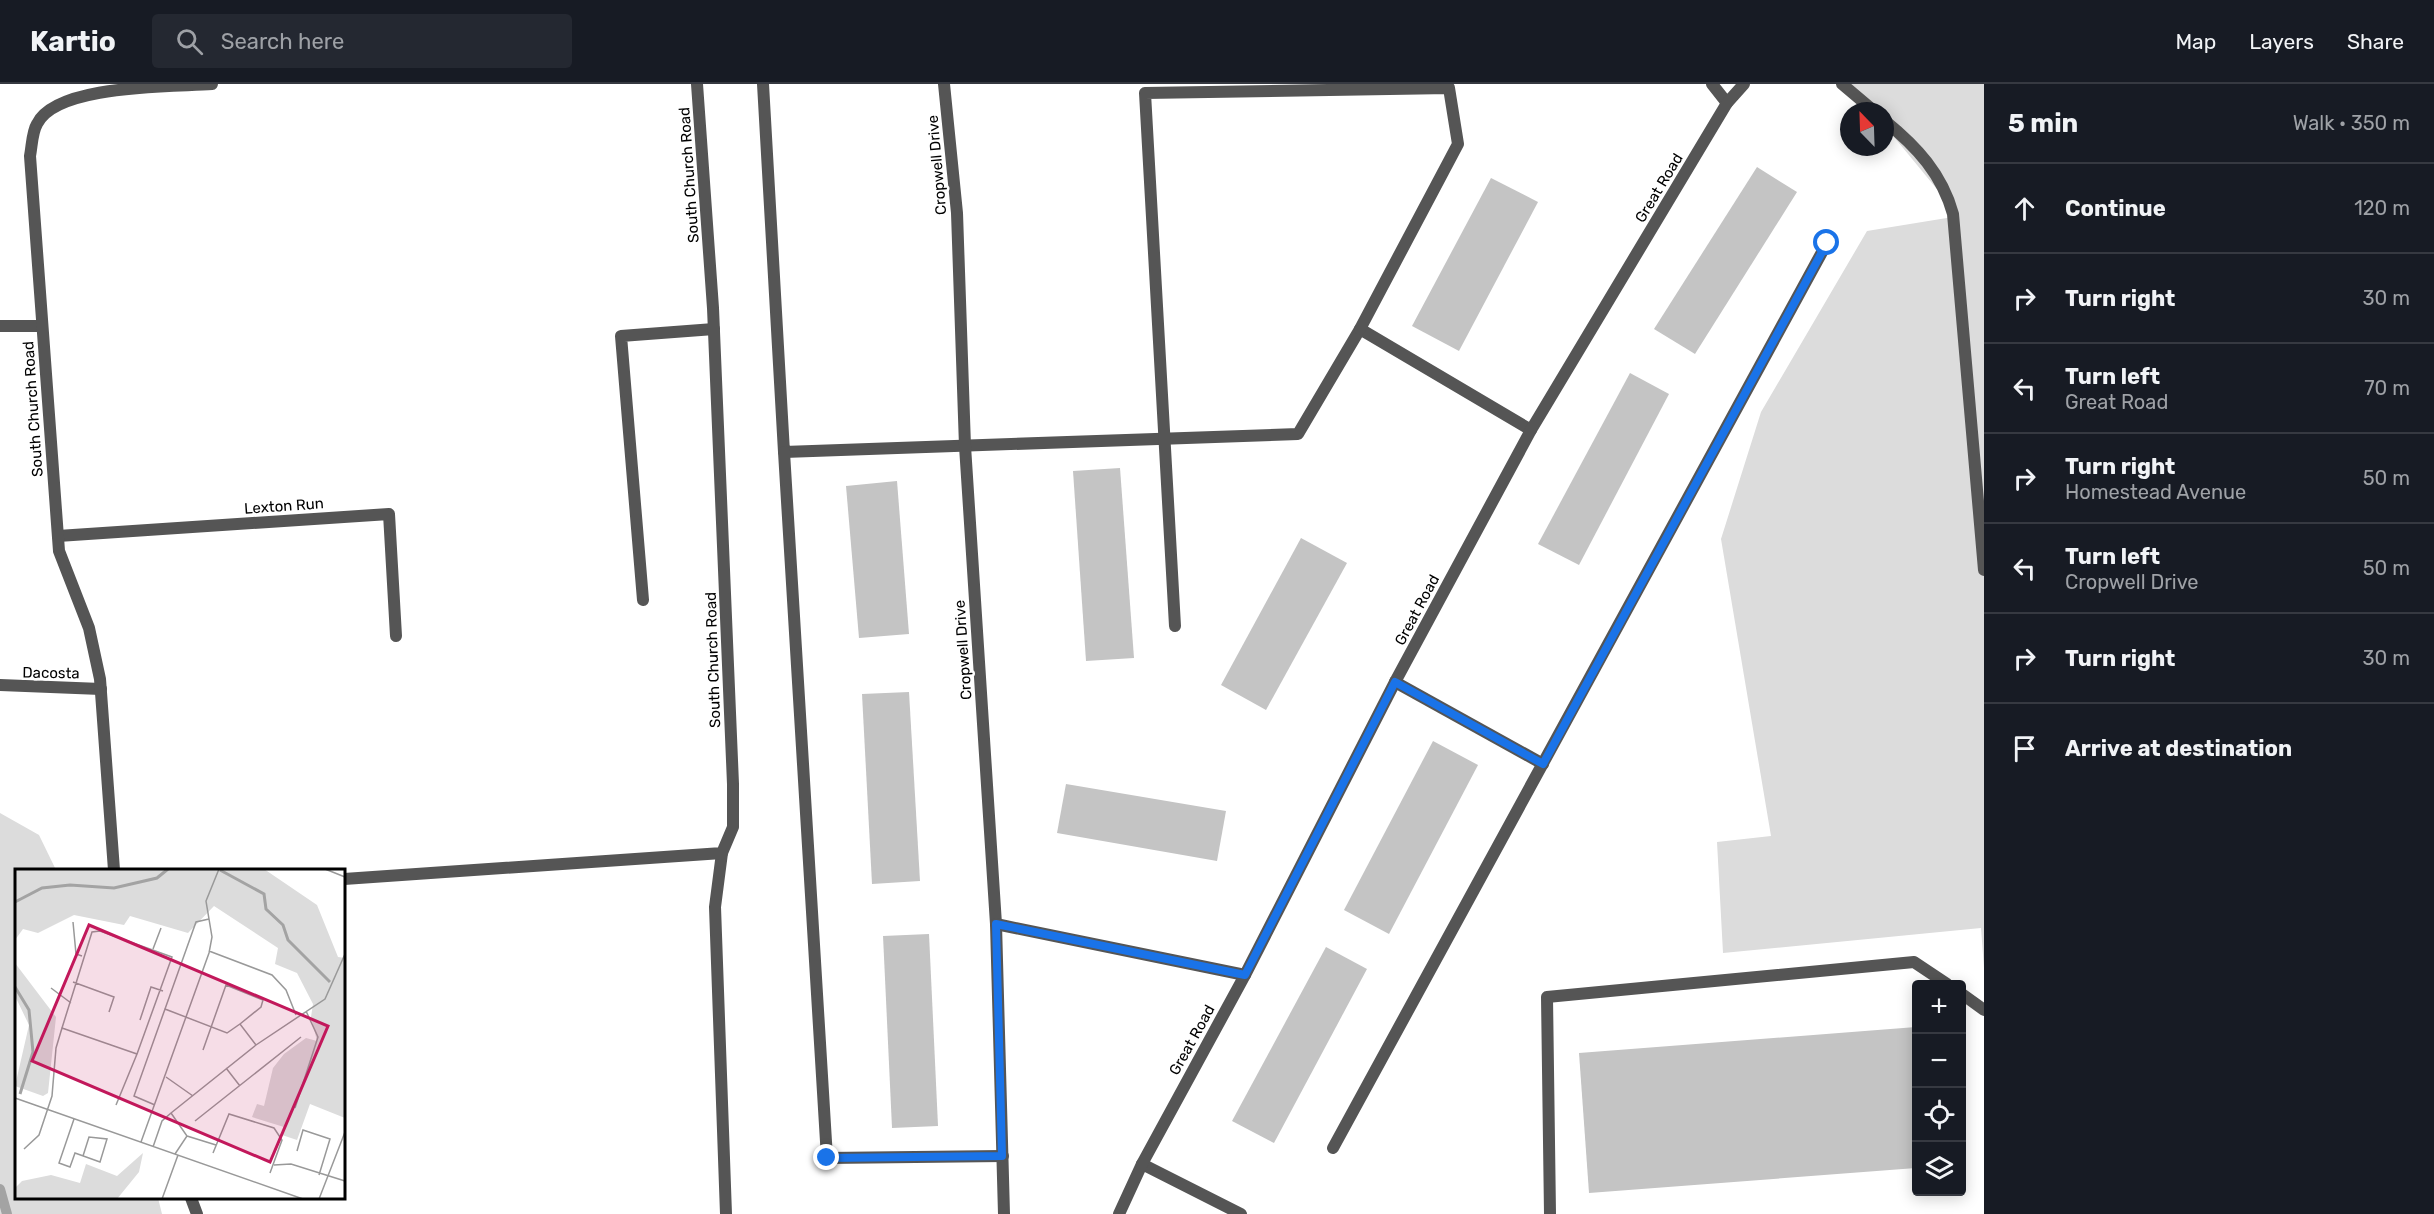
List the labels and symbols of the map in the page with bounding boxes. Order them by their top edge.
north arrow [1840,102,1894,156]
street label: South Church Road [675,107,703,243]
street label: Cropwell Drive [924,114,950,216]
street label: Great Road [1631,150,1687,226]
route start [1813,229,1839,255]
street label: South Church Road [19,341,47,477]
street label: Lexton Run [244,494,324,518]
street label: Great Road [1391,572,1443,648]
street label: South Church Road [702,592,724,728]
street label: Cropwell Drive [951,599,975,701]
street label: Dacosta [22,664,80,682]
inset map [15,869,345,1199]
street label: Great Road [1165,1002,1219,1078]
route end [813,1144,839,1170]

